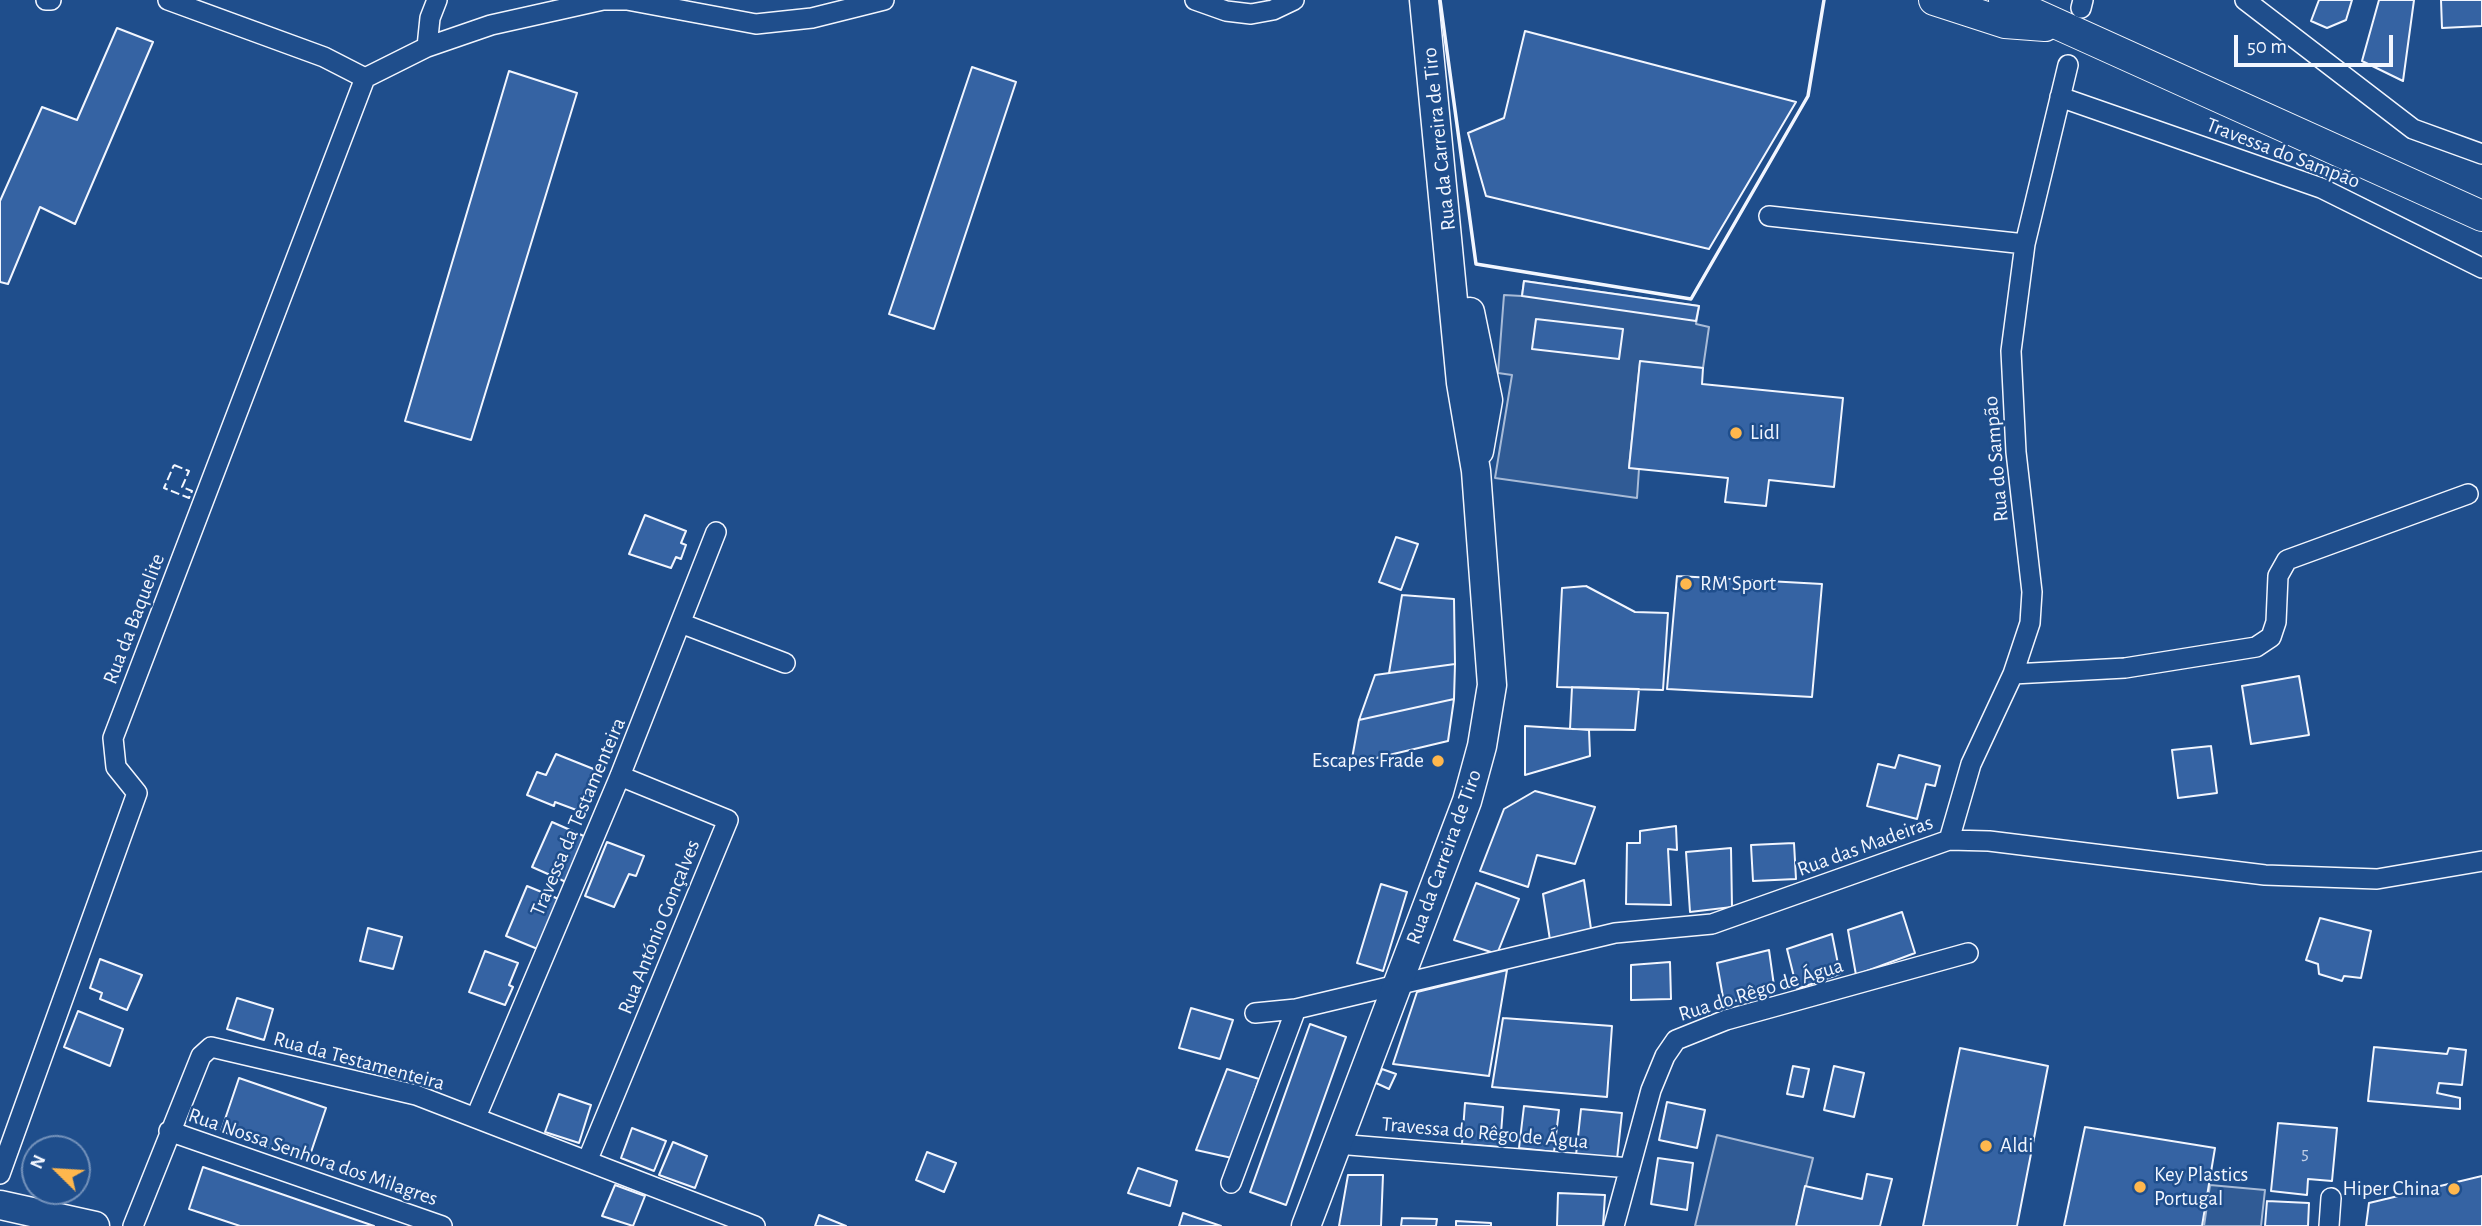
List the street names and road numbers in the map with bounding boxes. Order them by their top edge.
street label: Rua da Carreira de Tiro [1417,46,1461,232]
street label: Travessa do Sampão [2202,112,2364,194]
street label: Rua do Sampão [1978,395,2014,523]
street label: Rua da Baquelite [98,550,170,688]
street label: Travessa da Testamenteira [525,714,631,920]
street label: Rua da Carreira de Tiro [1401,766,1487,948]
street label: Rua das Madeiras [1794,810,1936,882]
street label: Rua António Gonçalves [612,836,706,1018]
street label: Rua do Rêgo de Água [1676,953,1846,1027]
street label: Rua da Testamenteira [271,1026,447,1096]
street label: Rua Nossa Senhora dos Milagres [185,1102,441,1212]
street label: Travessa do Rêgo de Água [1380,1111,1590,1155]

